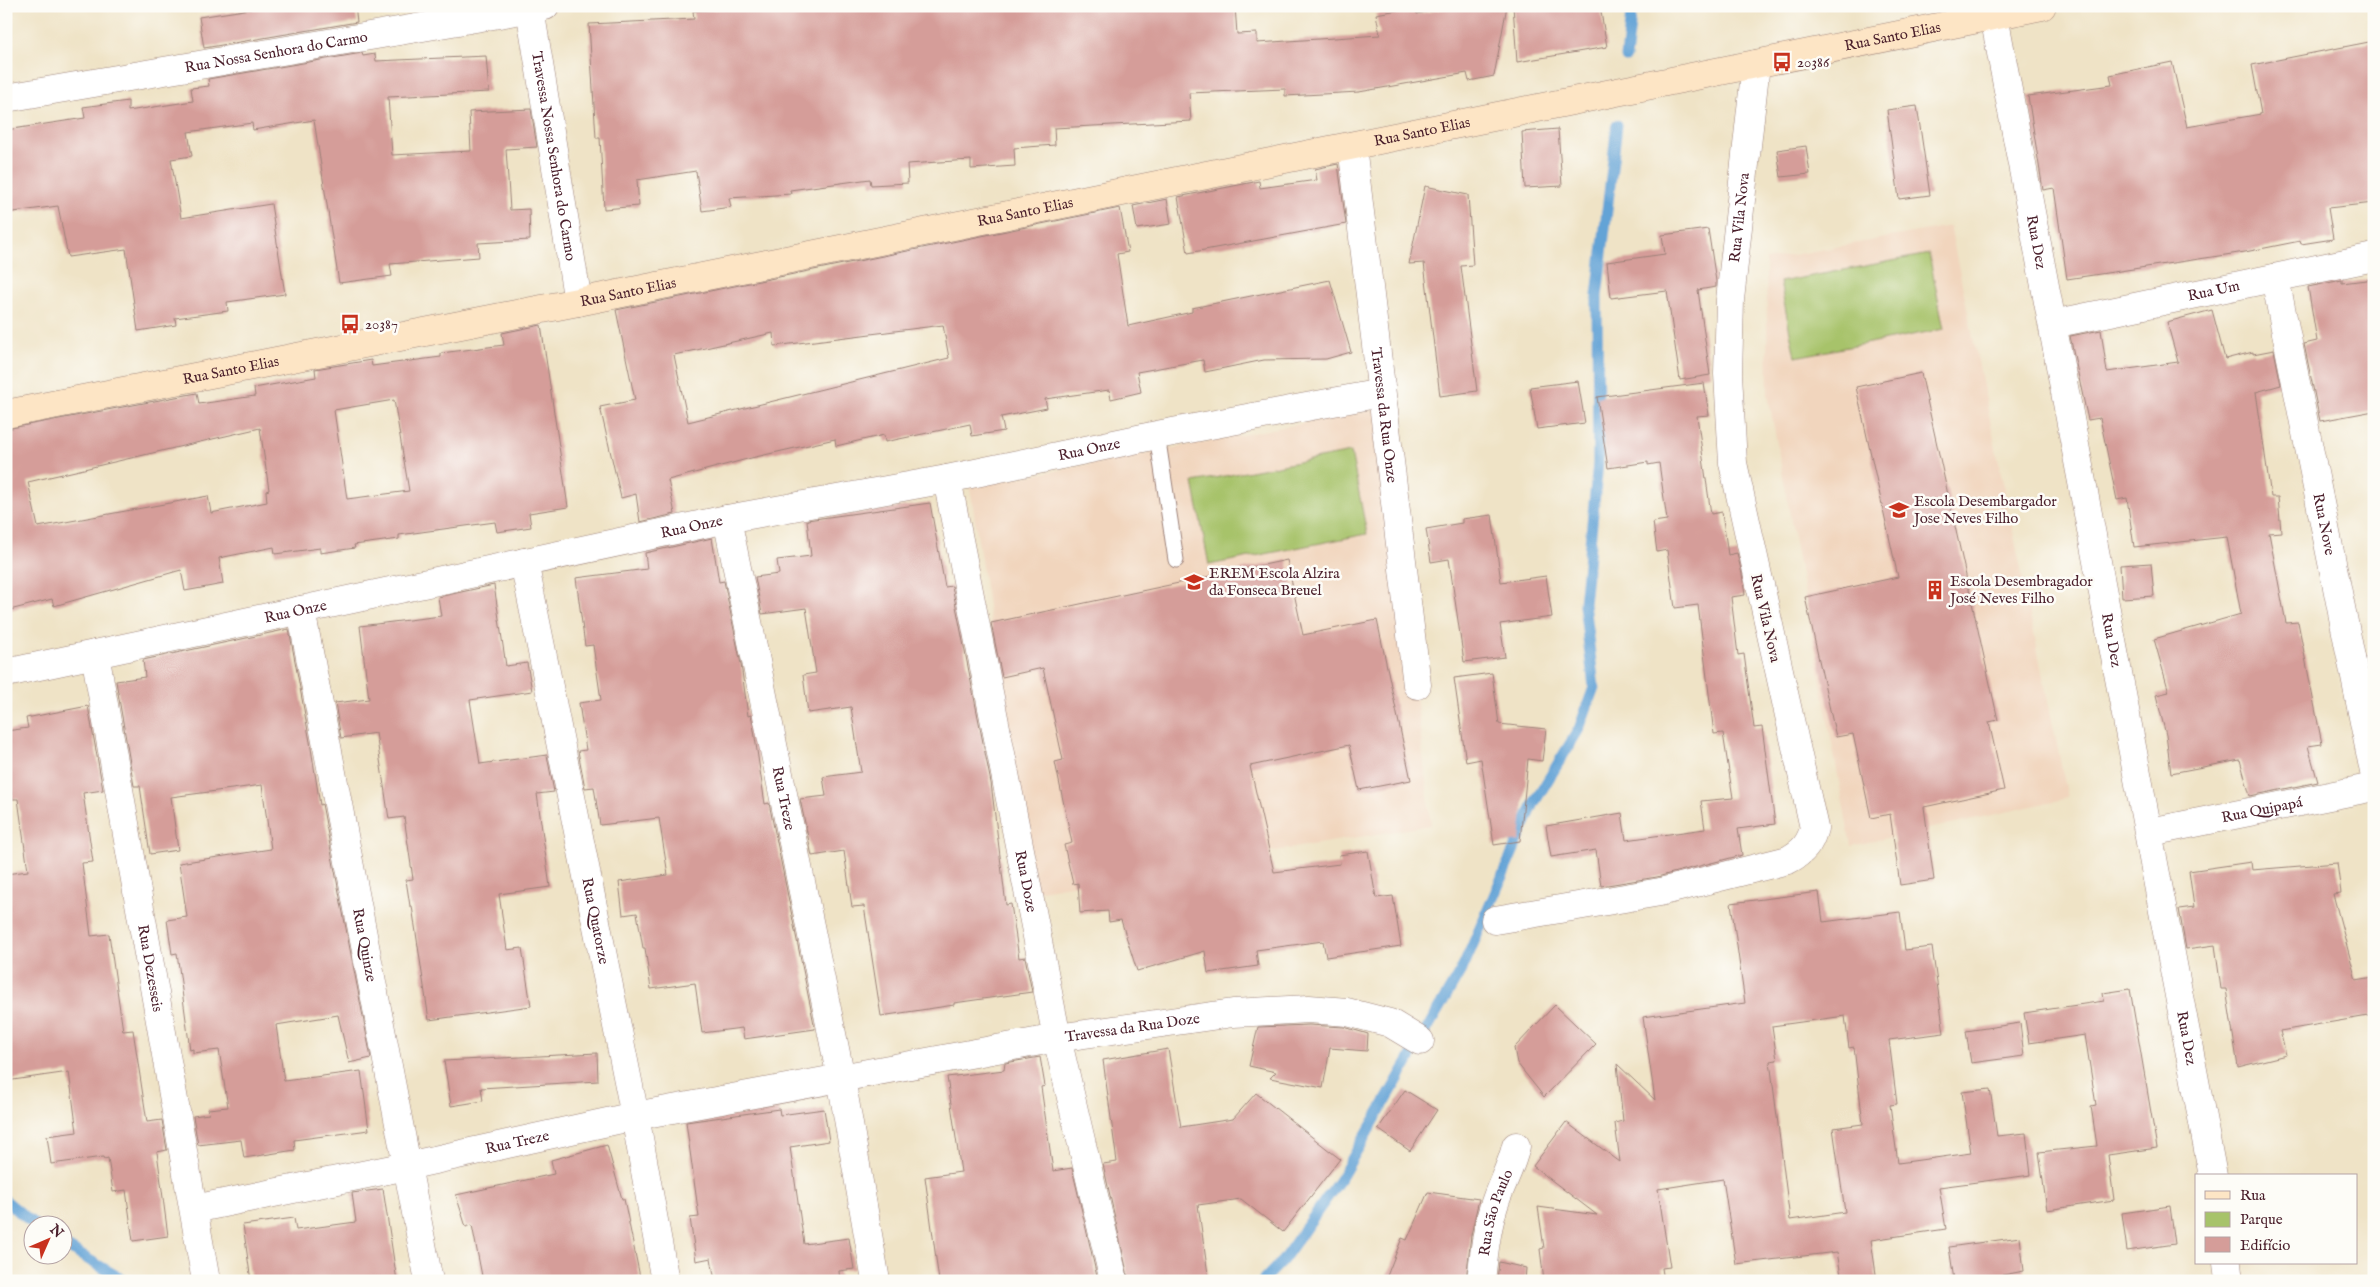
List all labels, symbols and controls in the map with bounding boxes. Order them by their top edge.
street label: Rua Santo Elias [1843,18,1942,56]
street label: Rua Nossa Senhora do Carmo [183,27,369,77]
street label: Travessa Nossa Senhora do Carmo [527,50,580,262]
bus stop icon: 20386 [1771,51,1793,73]
place label: 20386 [1797,53,1830,72]
street label: Rua Santo Elias [1372,113,1472,151]
street label: Rua Vila Nova [1725,171,1754,263]
street label: Rua Santo Elias [975,193,1075,231]
street label: Rua Dez [2022,213,2051,271]
street label: Rua Santo Elias [578,273,678,311]
street label: Rua Um [2186,276,2242,306]
bus stop icon: 20387 [339,313,361,335]
place label: 20387 [365,315,398,334]
street label: Travessa da Rua Onze [1366,346,1402,484]
street label: Rua Santo Elias [181,352,281,389]
street label: Rua Onze [1056,434,1122,466]
place label: Escola Desembargador Jose Neves Filho [1912,492,2057,528]
street label: Rua Nove [2308,492,2339,557]
school or university icon: Escola Desembargador Jose Neves Filho [1888,499,1910,521]
street label: Rua Onze [659,511,725,543]
place label: EREM Escola Alzira da Fonseca Breuel [1209,564,1340,600]
school or university icon: EREM Escola Alzira da Fonseca Breuel [1183,571,1205,593]
street label: Rua Vila Nova [1746,572,1785,665]
place label: Escola Desembragador José Neves Filho [1948,572,2093,608]
building icon: Escola Desembragador José Neves Filho [1924,579,1946,601]
street label: Rua Onze [263,596,329,628]
street label: Rua Dez [2097,611,2126,669]
street label: Rua Treze [768,765,799,832]
street label: Rua Quipapá [2220,793,2305,827]
street label: Rua Doze [1010,849,1041,914]
street label: Rua Quatorze [577,876,613,966]
street label: Rua Quinze [348,907,381,984]
street label: Rua Dezesseis [133,923,167,1013]
street label: Travessa da Rua Doze [1064,1009,1201,1047]
street label: Rua Dez [2172,1009,2201,1067]
street label: Rua Treze [483,1126,551,1159]
street label: Rua São Paulo [1475,1167,1517,1257]
legend [2195,1174,2358,1264]
text: Rua [2240,1186,2266,1205]
text: Parque [2240,1210,2283,1229]
north arrow [22,1214,72,1264]
text: N [45,1220,67,1242]
text: Edifício [2240,1236,2290,1255]

